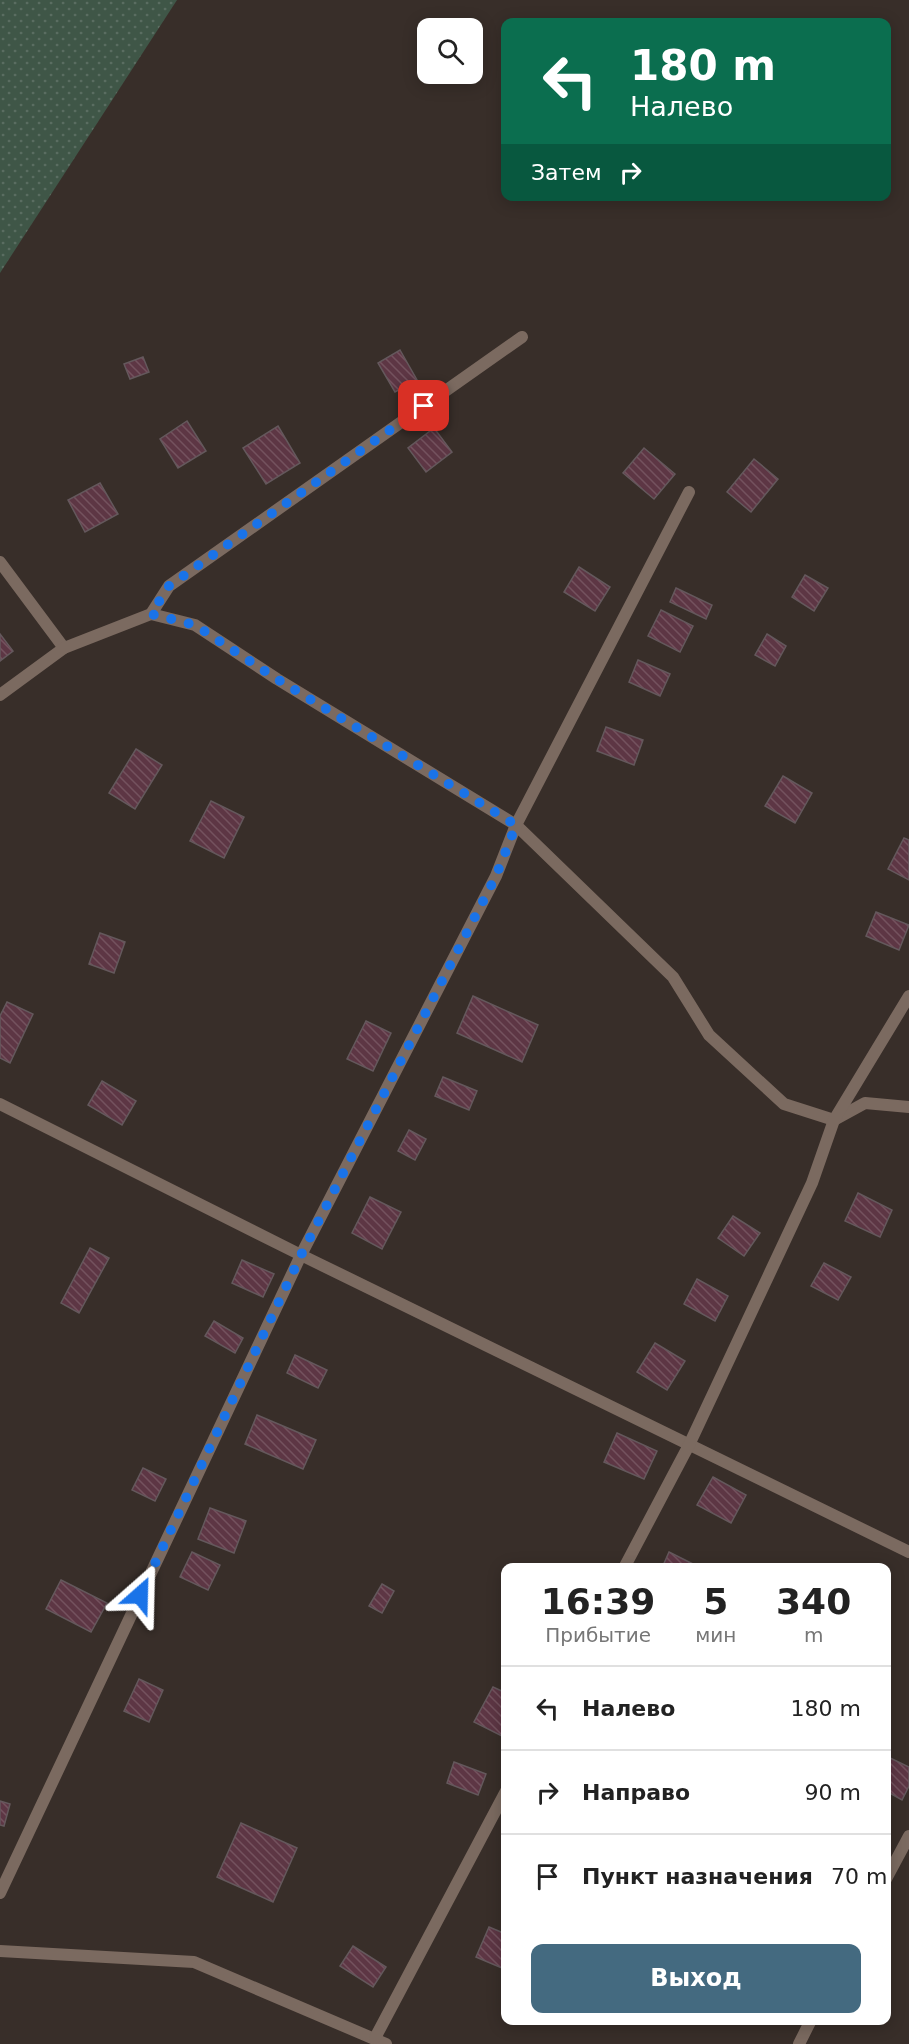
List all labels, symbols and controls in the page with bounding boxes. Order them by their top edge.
map controls [417,18,483,84]
button: search [417,18,483,84]
text: 180 m [630,41,776,90]
icon: left [531,42,609,120]
text: Налево [630,91,733,122]
icon: right [614,156,647,189]
text: Затем [531,160,602,185]
pin [398,380,449,431]
icon: arrive [407,389,440,422]
position arrow [108,1563,172,1627]
text: 16:39 [541,1581,655,1622]
text: 5 [703,1581,728,1622]
text: 340 [776,1581,851,1622]
text: Прибытие [545,1623,651,1647]
text: мин [695,1623,736,1647]
text: m [804,1623,823,1647]
icon: left [531,1692,564,1725]
text: Налево [582,1696,675,1721]
text: 180 m [791,1696,861,1721]
icon: right [531,1776,564,1809]
text: Направо [582,1780,690,1805]
text: 90 m [805,1780,861,1805]
icon: arrive [531,1860,564,1893]
text: Пункт назначения [582,1864,813,1889]
text: 70 m [831,1864,887,1889]
button: Выход [531,1944,861,2013]

